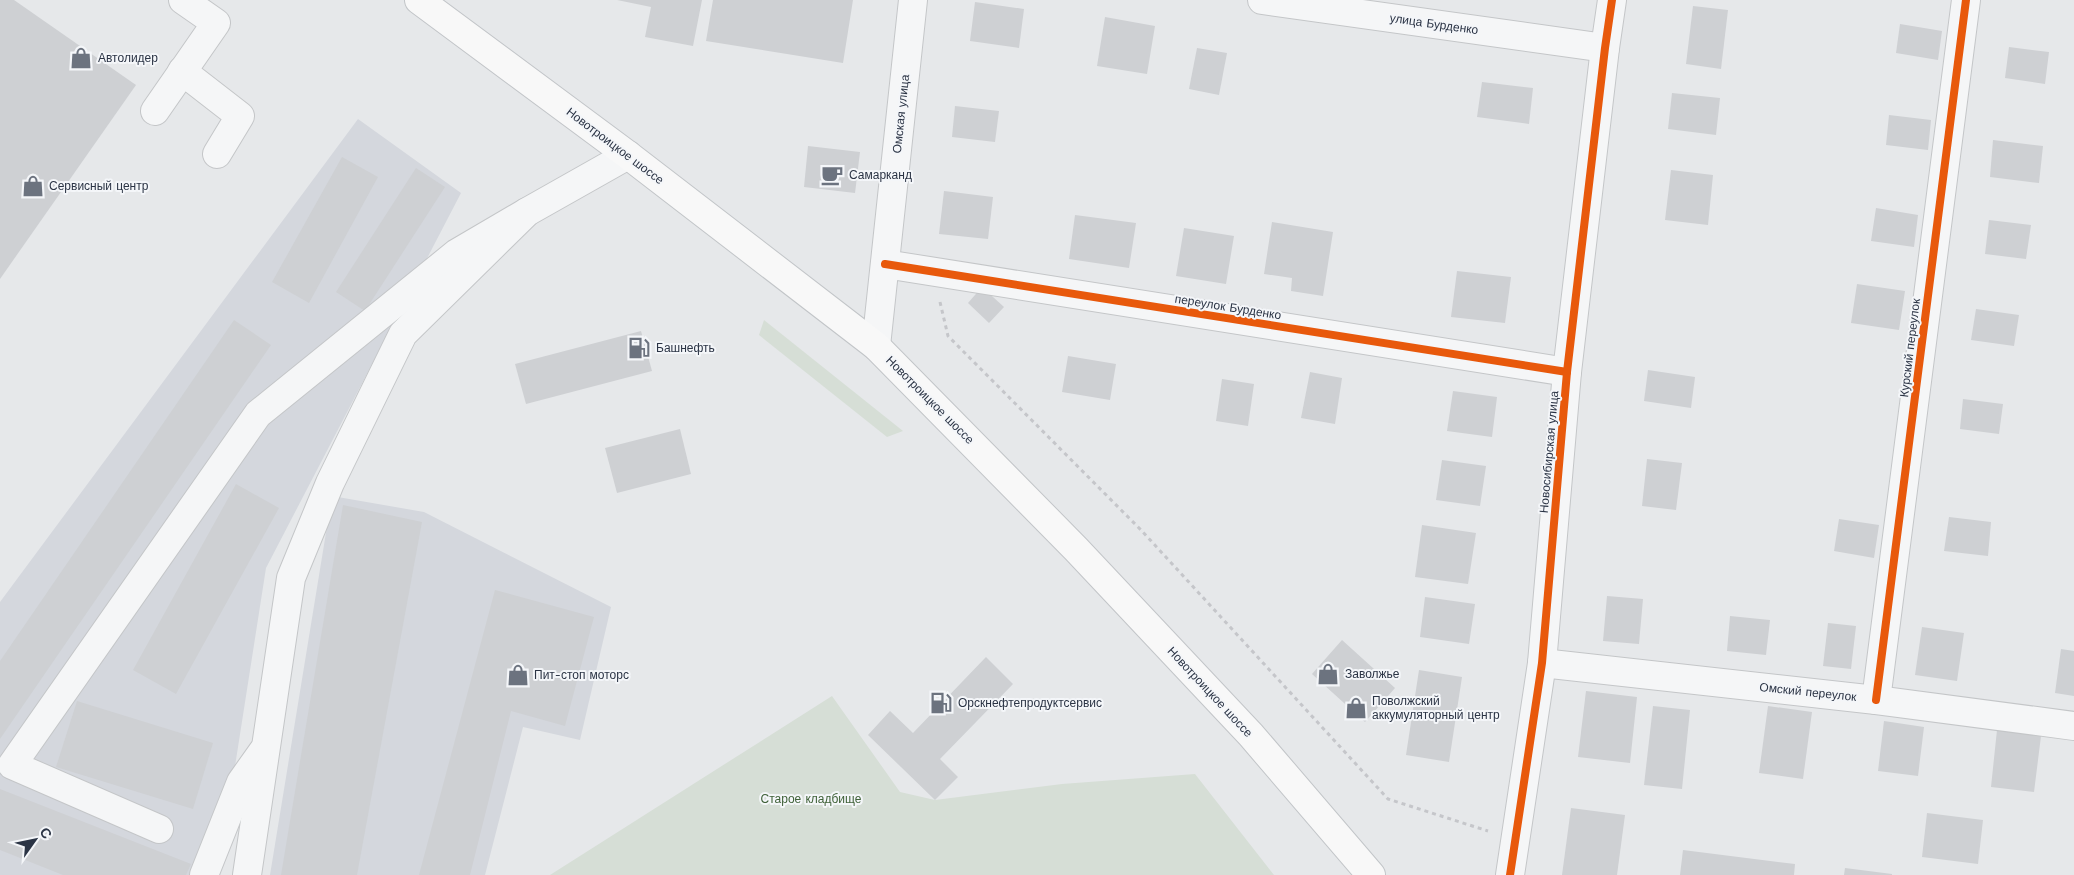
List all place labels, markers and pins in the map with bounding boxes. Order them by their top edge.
shop icon: Автолидер [68,45,94,71]
place label: Автолидер [98,51,158,65]
cafe icon: Самарканд [819,162,845,188]
place label: Самарканд [849,168,912,182]
shop icon: Сервисный центр [20,173,46,199]
place label: Сервисный центр [49,179,149,193]
fuel station icon: Башнефть [626,335,652,361]
place label: Башнефть [656,341,715,355]
shop icon: Заволжье [1315,661,1341,687]
shop icon: Пит-стоп моторс [505,662,531,688]
place label: Заволжье [1345,667,1400,681]
place label: Пит-стоп моторс [534,668,629,682]
fuel station icon: Орскнефтепродуктсервис [928,690,954,716]
place label: Поволжский аккумуляторный центр [1372,694,1500,722]
shop icon: Поволжский аккумуляторный центр [1343,695,1369,721]
place label: Орскнефтепродуктсервис [958,696,1102,710]

